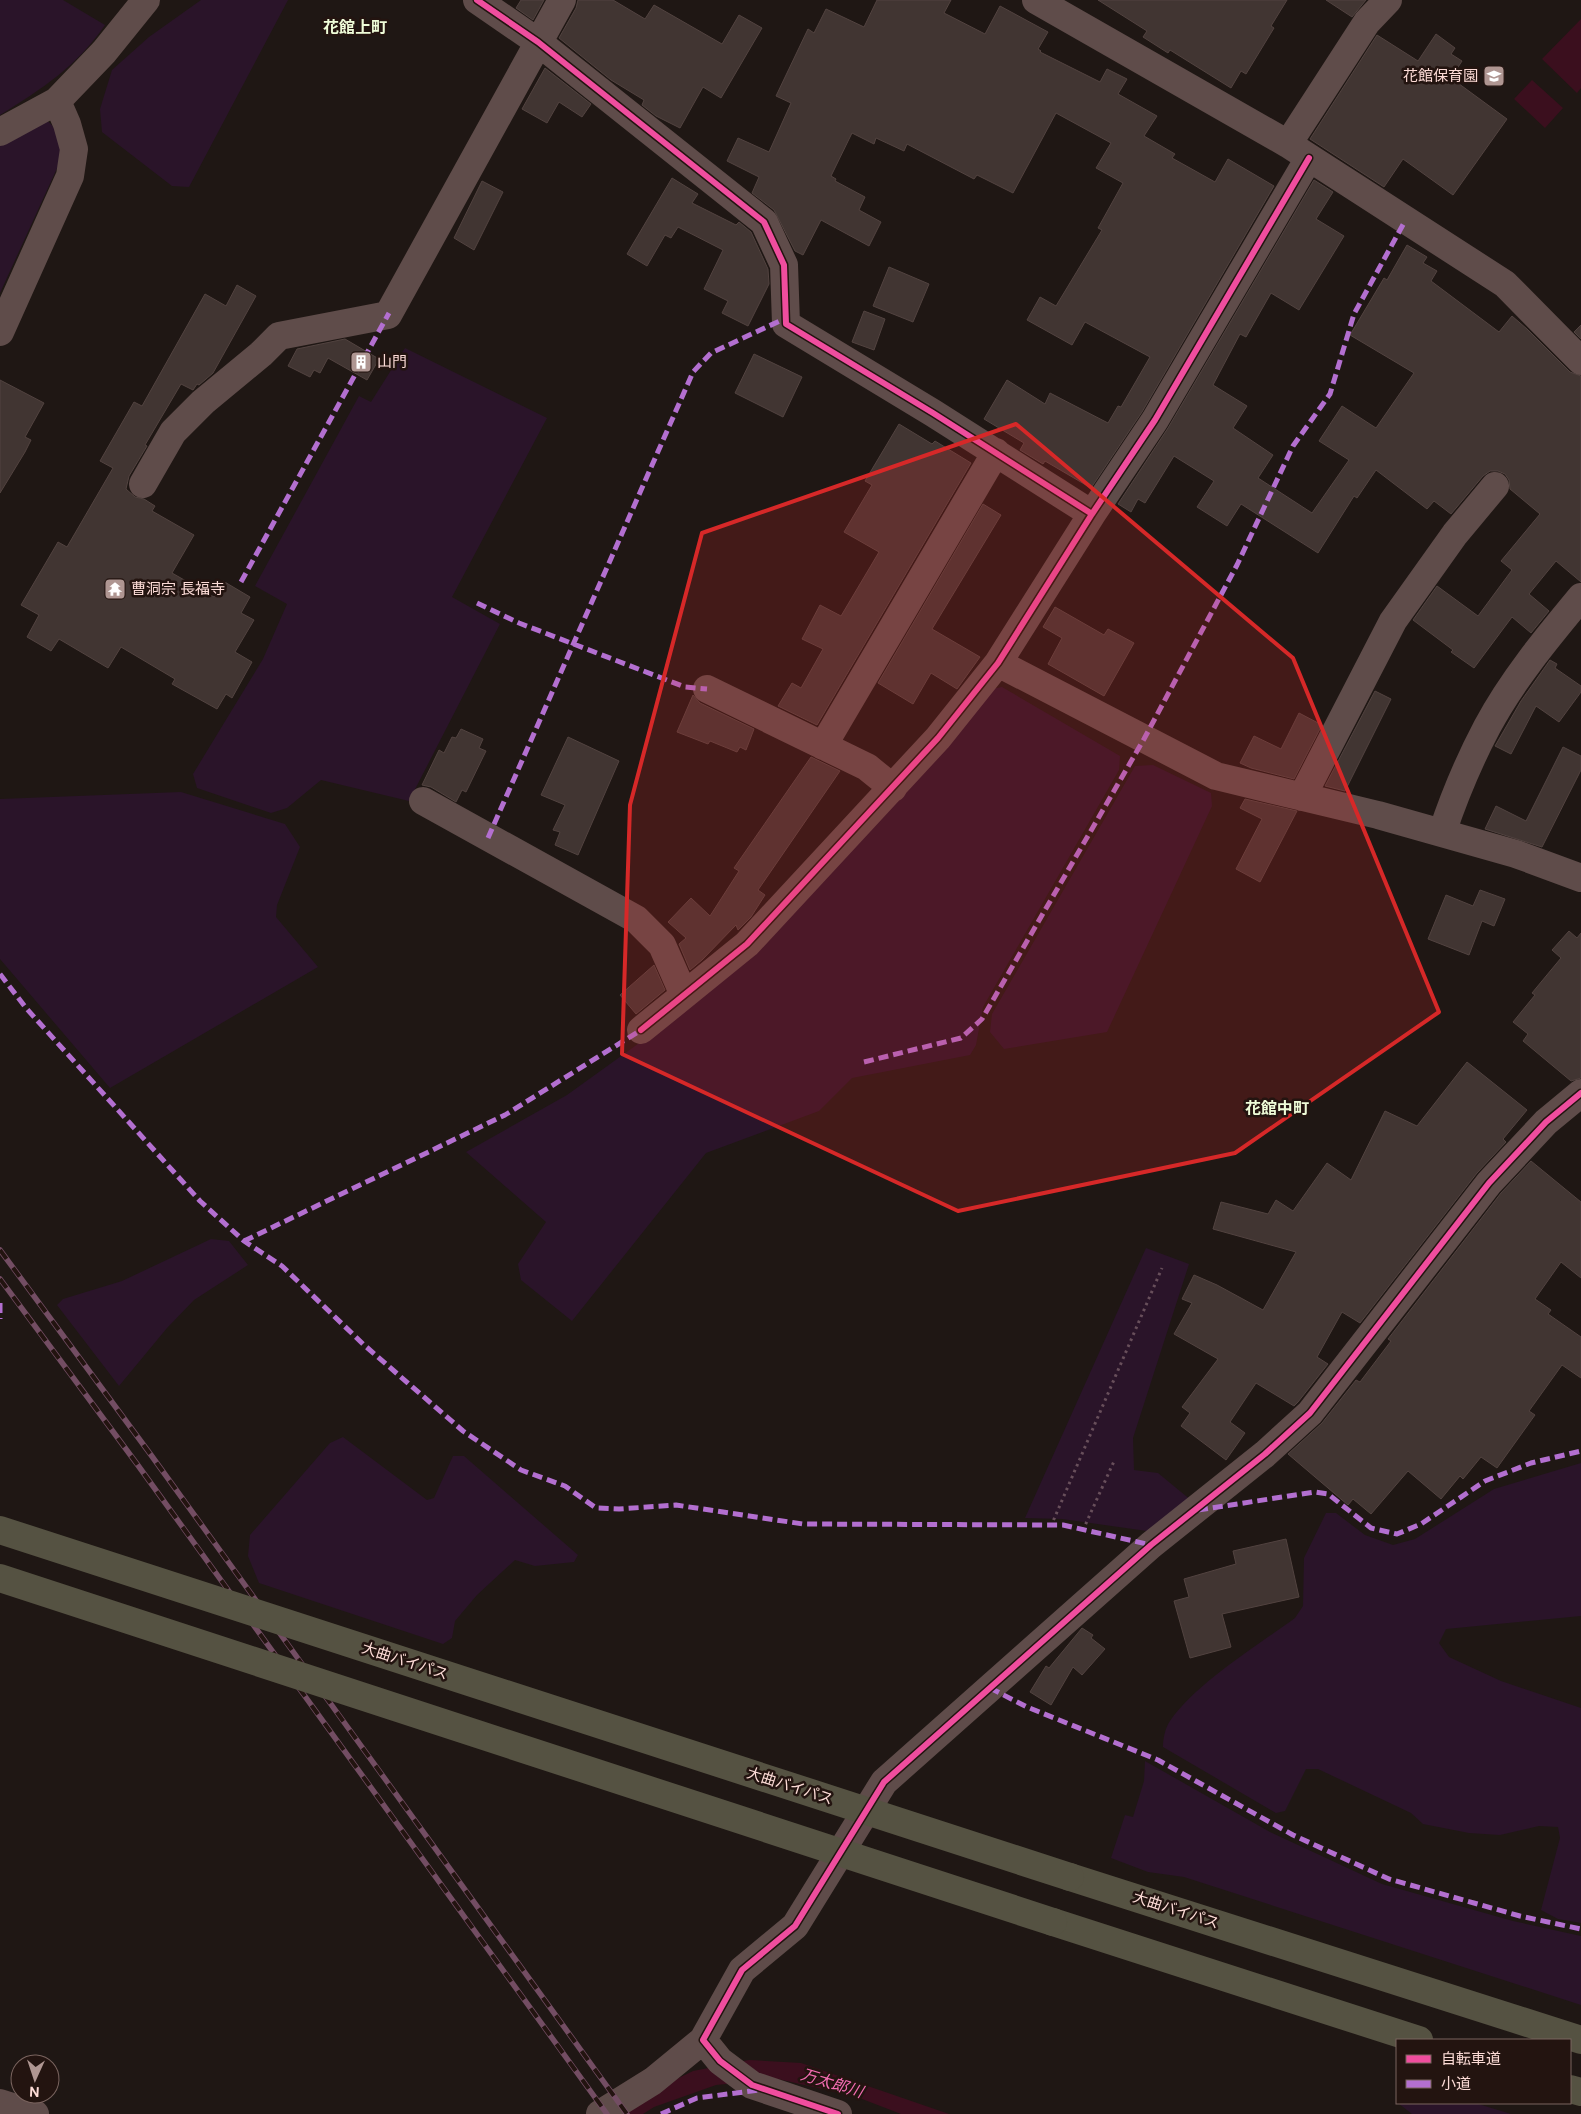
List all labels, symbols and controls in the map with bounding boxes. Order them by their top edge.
district label: 花館上町 [323,17,387,38]
school or university icon: 花館保育園 [1482,64,1506,88]
place label: 花館保育園 [1403,66,1478,86]
building icon: 山門 [349,350,373,374]
place label: 山門 [377,352,407,372]
temple icon: 曹洞宗 長福寺 [103,577,127,601]
place label: 曹洞宗 長福寺 [131,579,225,599]
district label: 花館中町 [1245,1098,1309,1119]
street label: 大曲バイパス [359,1638,451,1684]
street label: 大曲バイパス [744,1763,836,1809]
street label: 大曲バイパス [1130,1887,1222,1933]
legend [1396,2039,1571,2104]
text: 自転車道 [1441,2049,1501,2069]
north arrow [10,2054,60,2104]
water label: 万太郎川 [798,2064,868,2103]
text: 小道 [1441,2074,1471,2094]
text: N [29,2083,40,2101]

